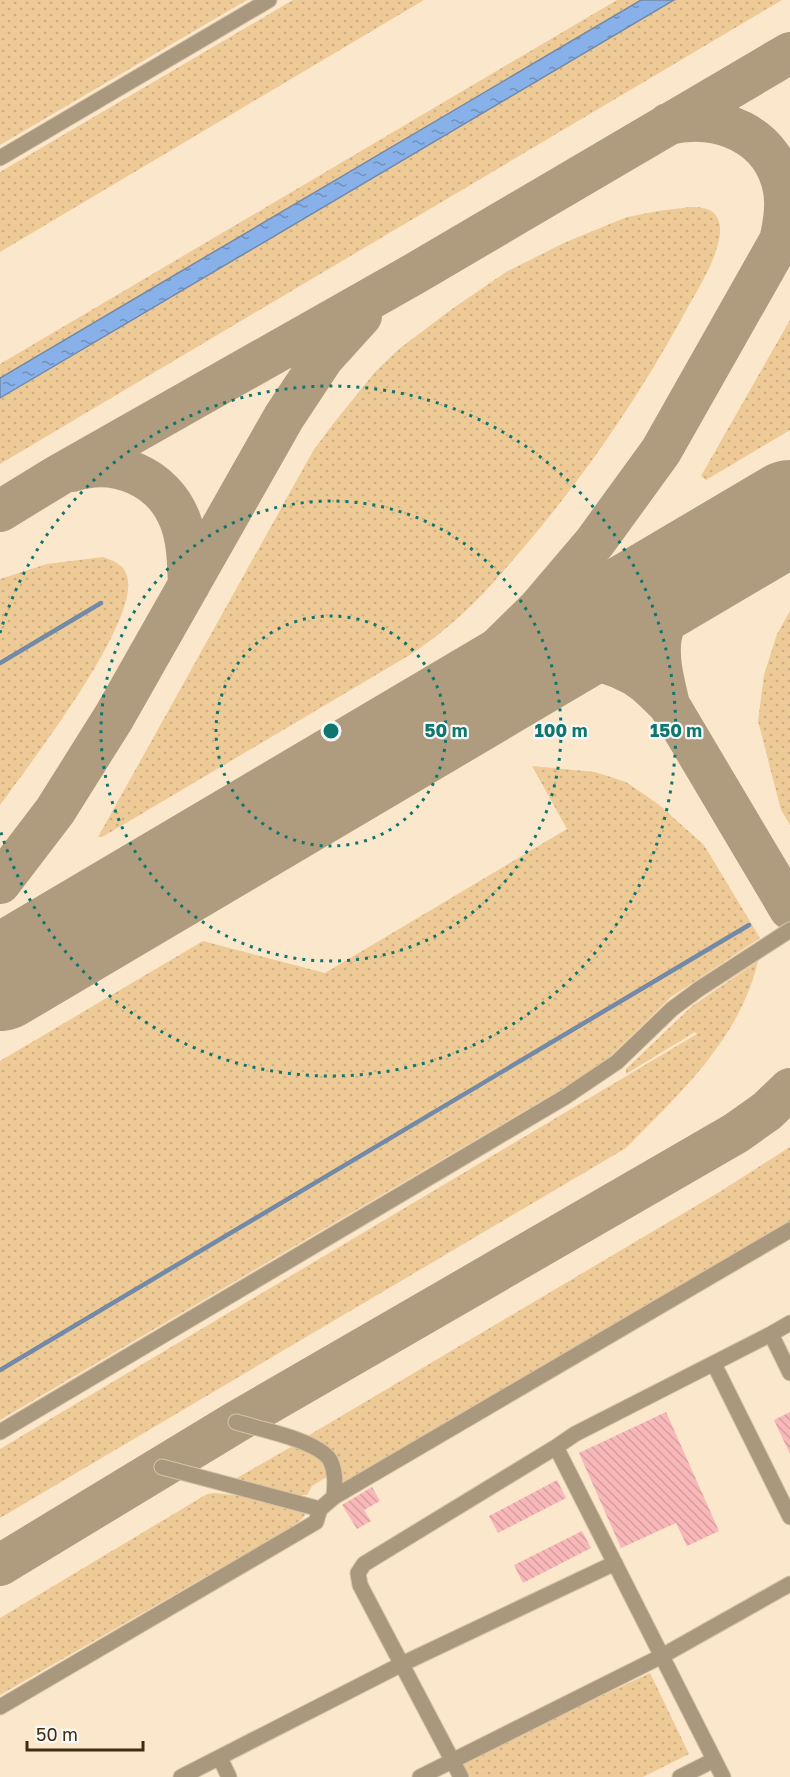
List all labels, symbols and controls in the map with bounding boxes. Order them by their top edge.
text: 50 m [425,719,467,741]
text: 100 m [535,719,587,741]
text: 150 m [650,719,702,741]
centre of rings [321,721,341,741]
scale bar [27,1714,142,1752]
text: 50 m [36,1723,78,1745]

